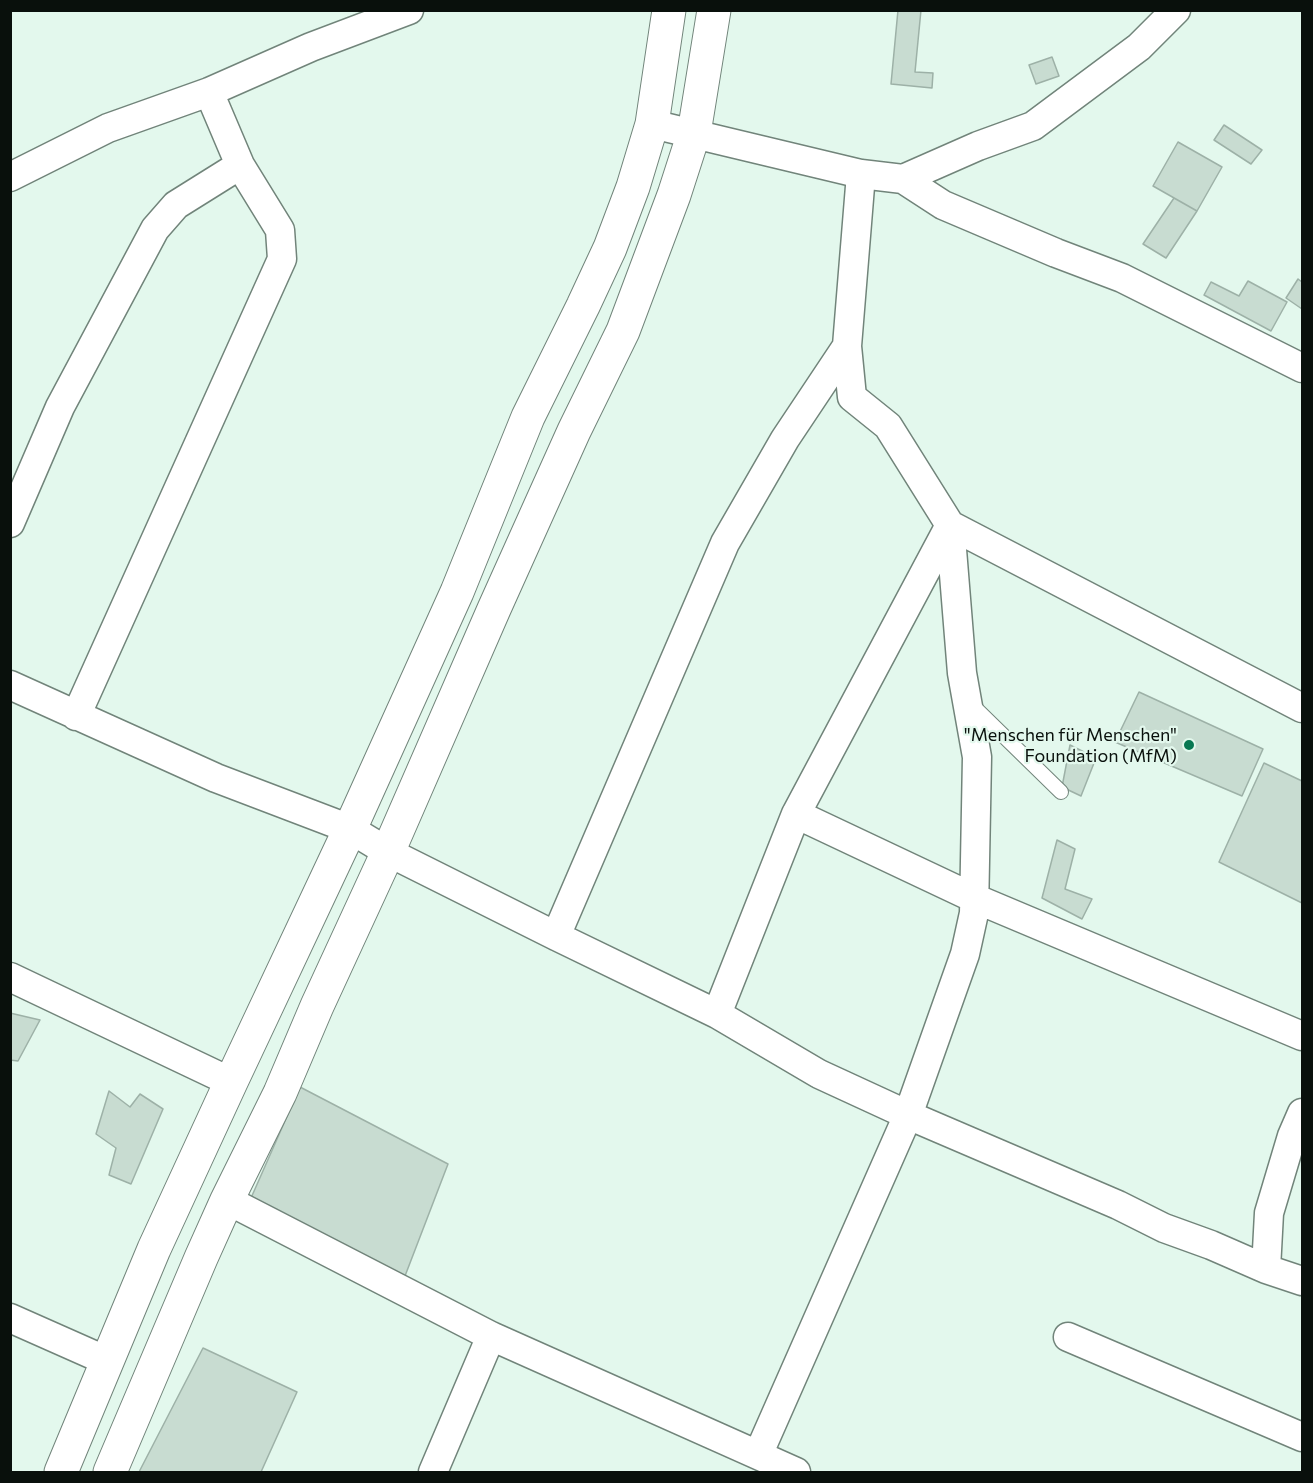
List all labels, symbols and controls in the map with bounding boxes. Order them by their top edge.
place label: "Menschen für Menschen" Foundation (MfM) [964,724,1177,766]
marker: "Menschen für Menschen" Foundation (MfM) [1182,738,1196,752]

